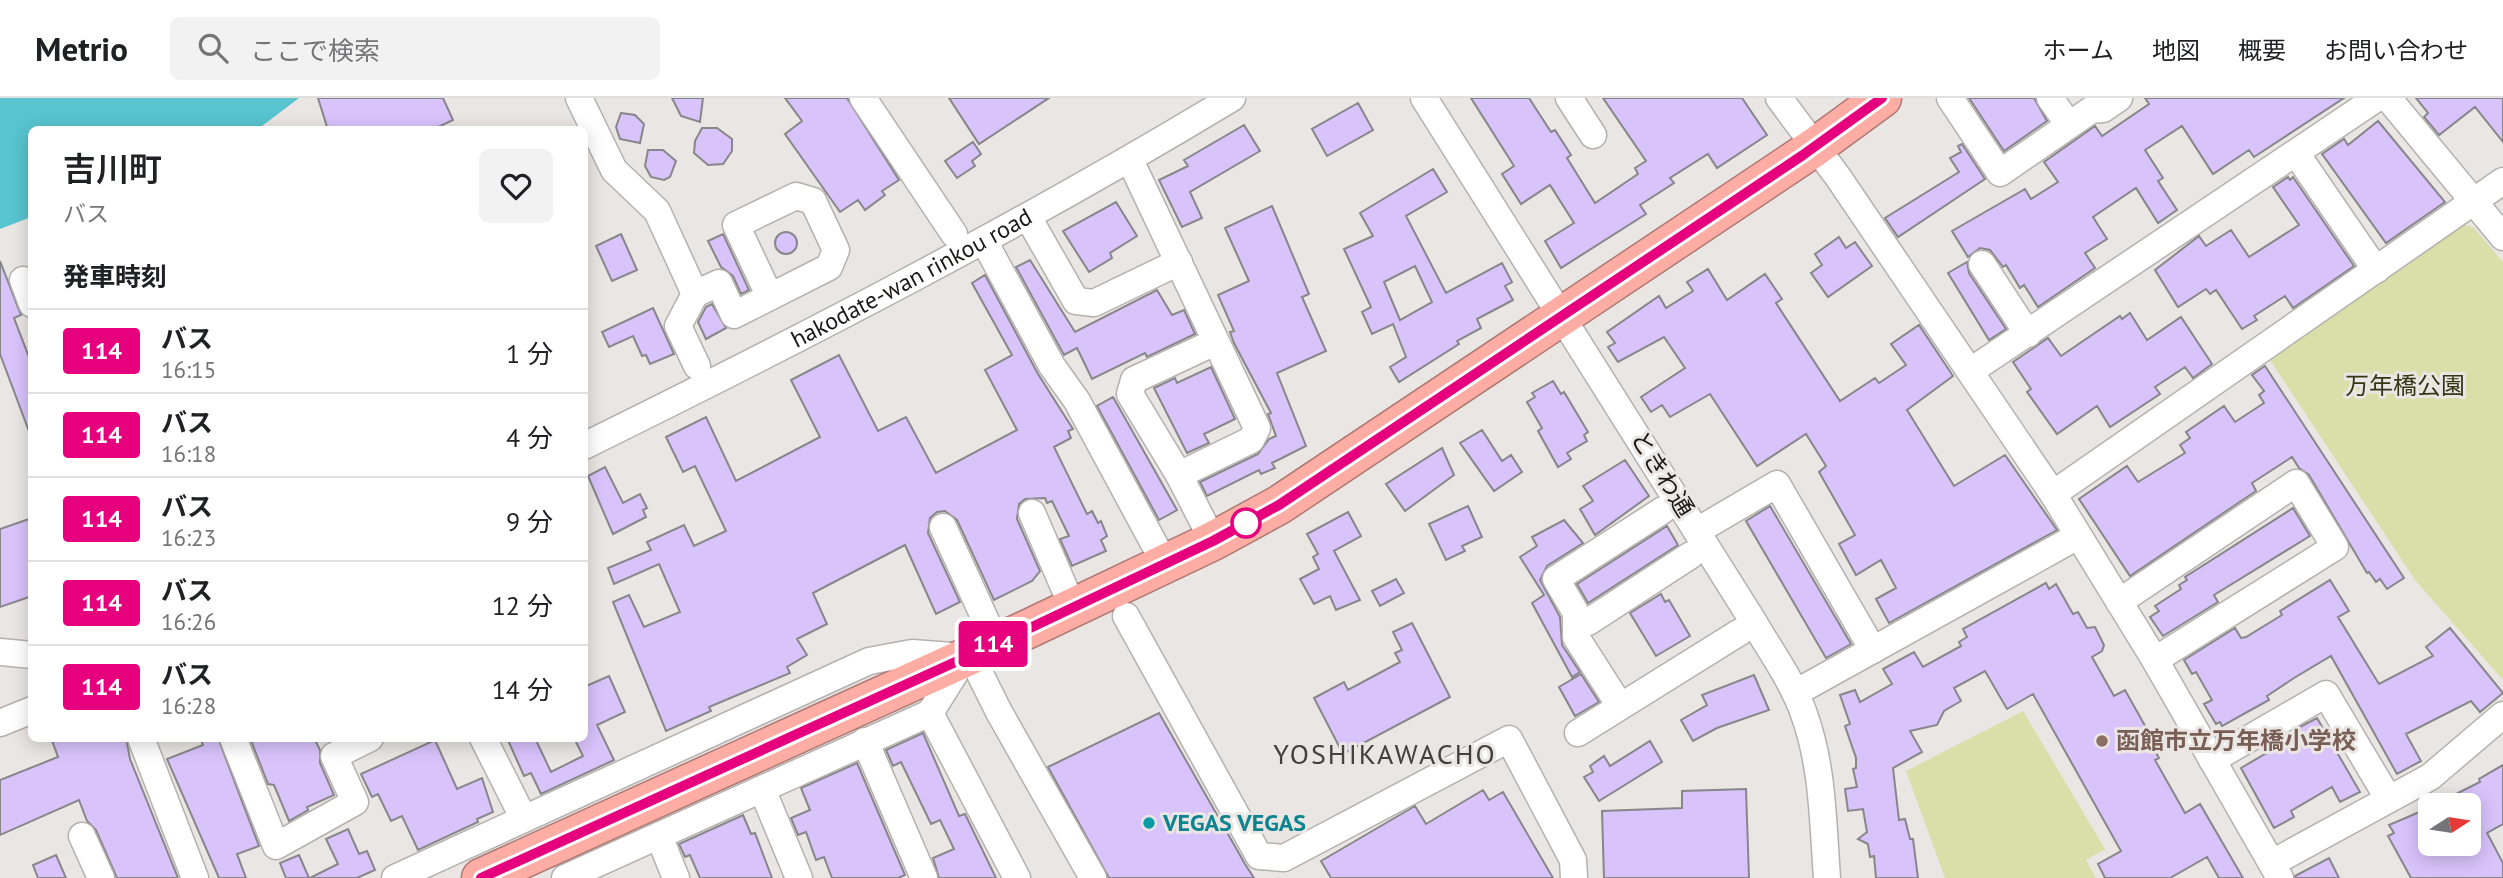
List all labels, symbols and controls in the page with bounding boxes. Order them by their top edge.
search box [170,17,660,80]
text: Metrio [35,27,128,70]
icon: search [194,29,232,67]
text: ここで検索 [250,34,380,67]
text: ホーム [2043,35,2114,66]
text: 地図 [2152,35,2200,66]
text: 概要 [2238,35,2286,66]
text: お問い合わせ [2324,35,2468,66]
text: 吉川町 [63,147,162,190]
button: heart [479,149,553,223]
text: バス [63,199,109,228]
street label: hakodate-wan rinkou road [785,201,1037,354]
text: 発車時刻 [63,260,167,293]
text: バス [161,322,213,355]
text: 114 [81,335,122,366]
text: 1 分 [506,337,553,370]
text: 16:15 [161,355,216,384]
park label: 万年橋公園 [2345,370,2465,401]
text: バス [161,406,213,439]
text: 114 [81,419,122,450]
text: 4 分 [506,421,553,454]
street label: ときわ通 [1624,425,1701,523]
text: 16:18 [161,439,216,468]
text: バス [161,490,213,523]
text: 114 [81,503,122,534]
text: 9 分 [506,505,553,538]
unlabelled marker [1231,508,1261,538]
text: 16:23 [161,523,216,552]
text: バス [161,574,213,607]
text: 114 [81,587,122,618]
text: 12 分 [492,589,553,622]
text: 16:26 [161,607,216,636]
line badge: 114 [953,621,1033,667]
text: 114 [973,628,1013,659]
text: バス [161,658,213,691]
text: 114 [81,671,122,702]
text: 14 分 [492,673,553,706]
text: 16:28 [161,691,216,720]
place label: 函館市立万年橋小学校 [2116,725,2356,756]
marker: 函館市立万年橋小学校 [2094,733,2110,749]
district label: YOSHIKAWACHO [1273,735,1497,772]
north arrow [2418,793,2482,856]
map controls [2418,793,2481,856]
place label: VEGAS VEGAS [1162,807,1306,838]
marker: VEGAS VEGAS [1141,815,1157,831]

